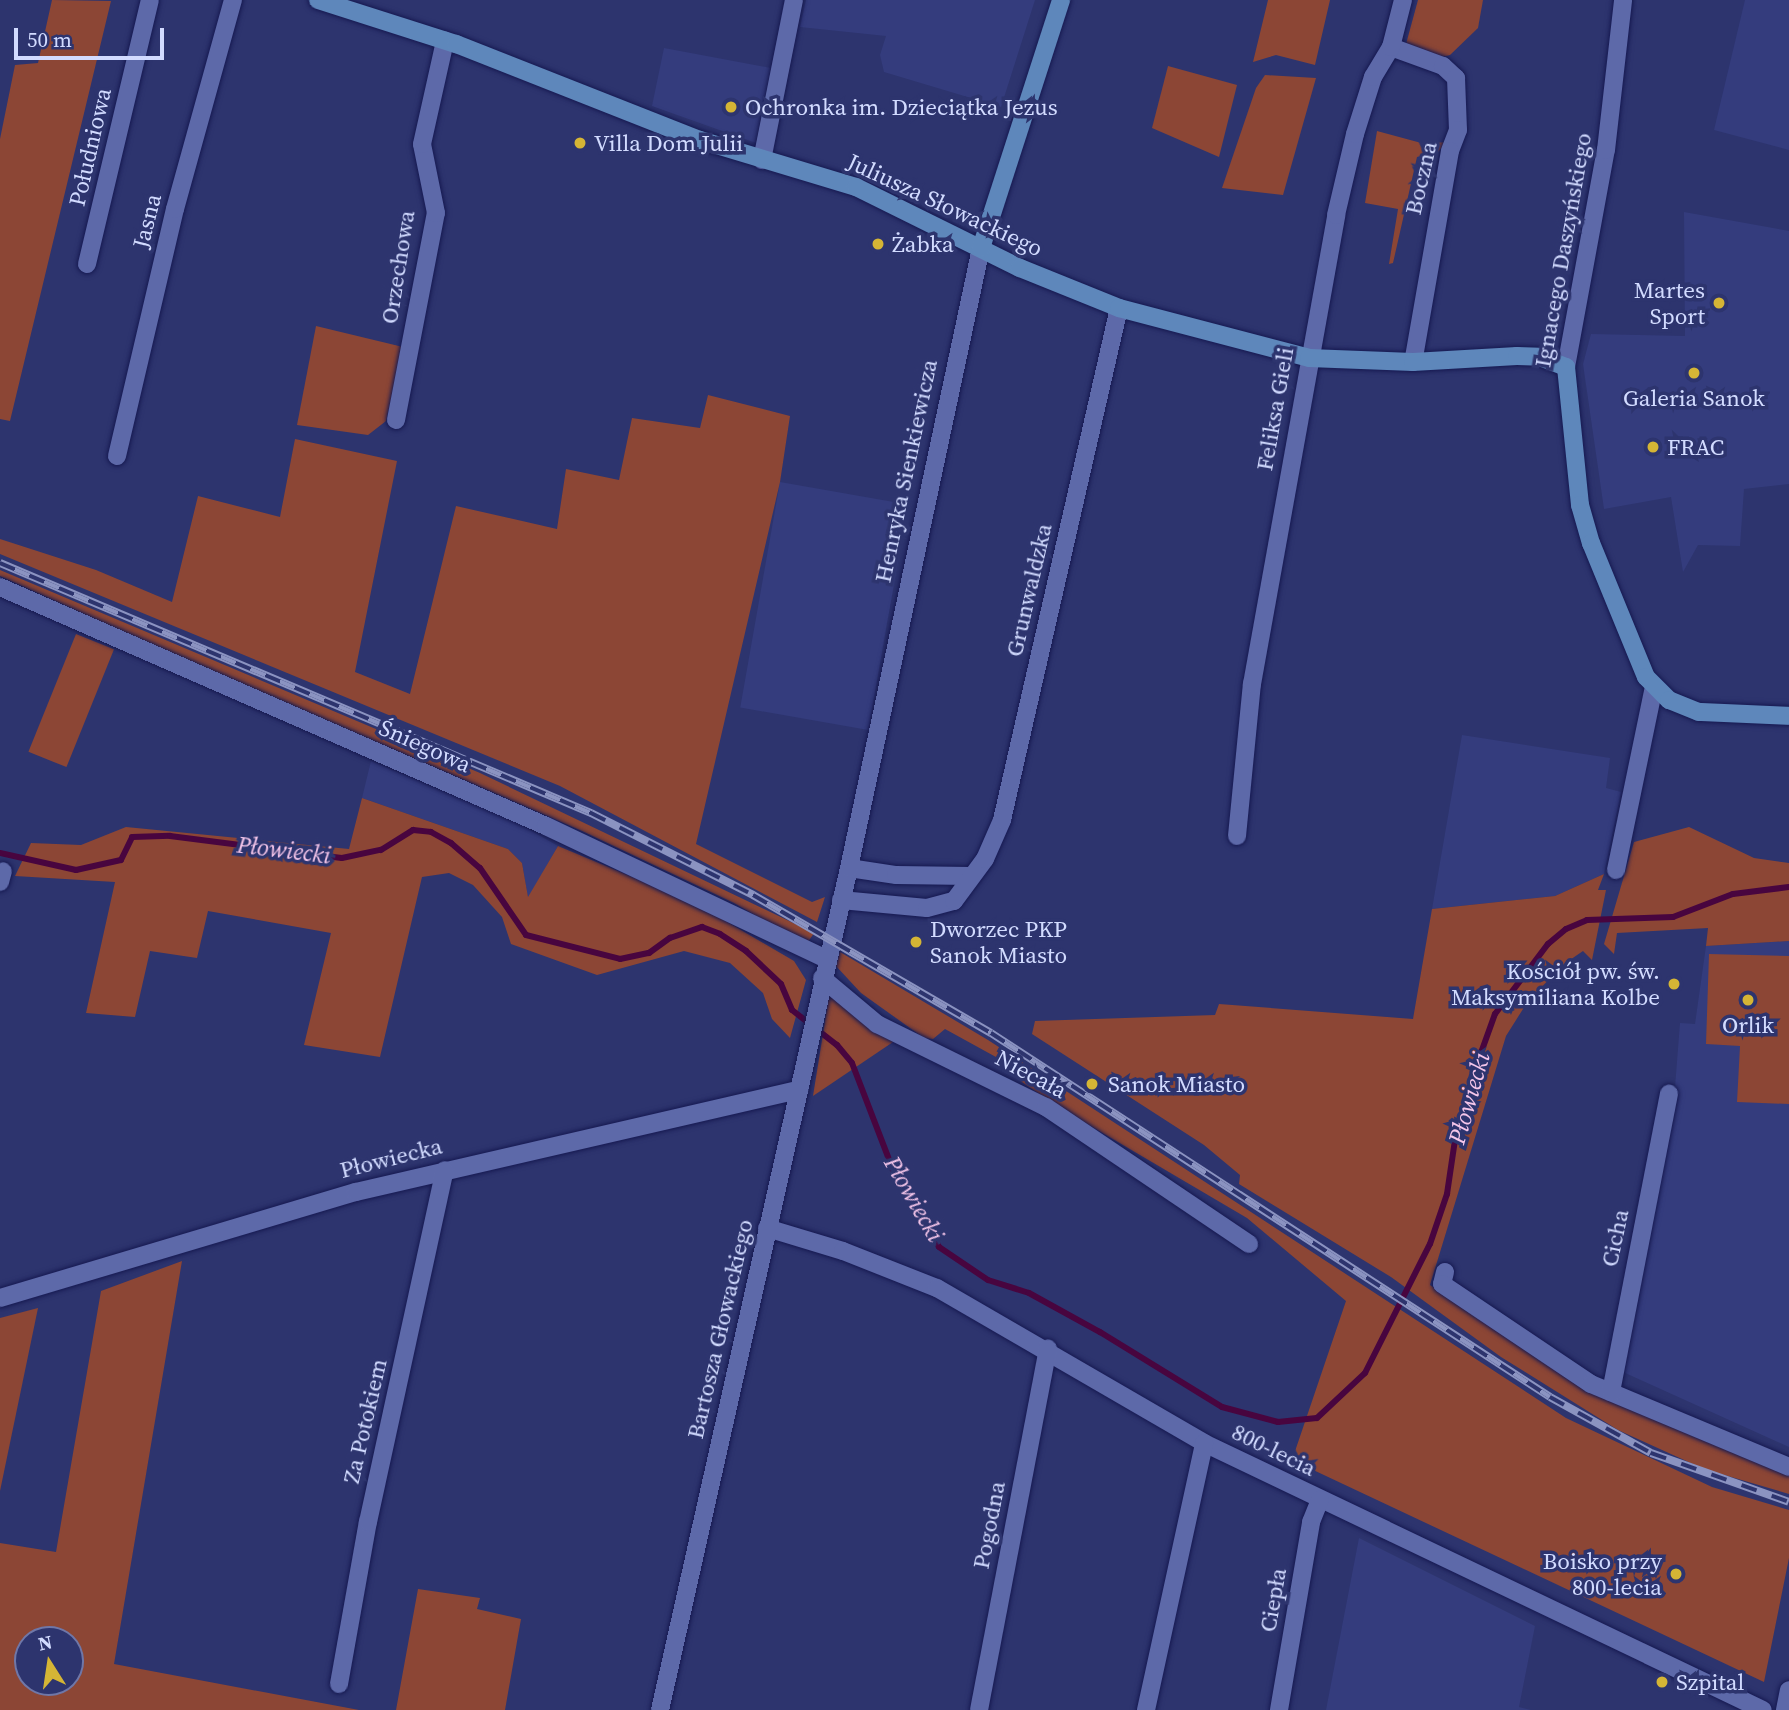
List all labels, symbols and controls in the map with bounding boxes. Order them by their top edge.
scale bar [18,14,168,58]
text: 50 m [27,25,72,54]
street label: Południowa [63,85,117,209]
place label: Ochronka im. Dzieciątka Jezus [745,93,1058,121]
marker: Ochronka im. Dzieciątka Jezus [723,99,739,115]
place label: Villa Dom Julii [594,129,743,157]
street label: Ignacego Daszyńskiego [1529,131,1597,369]
marker: Villa Dom Julii [572,135,588,151]
street label: Boczna [1399,139,1443,217]
street label: Juliusza Słowackiego [843,148,1047,262]
street label: Jasna [127,191,167,251]
street label: Orzechowa [375,208,421,326]
place label: Żabka [892,230,954,258]
marker: Żabka [870,236,886,252]
place label: Martes Sport [1634,276,1705,330]
marker: Martes Sport [1711,295,1727,311]
street label: Feliksa Gieli [1251,345,1299,473]
street label: Henryka Sienkiewicza [869,357,943,585]
marker: Galeria Sanok [1686,365,1702,381]
place label: Galeria Sanok [1623,384,1765,412]
place label: FRAC [1667,433,1724,461]
marker: FRAC [1645,439,1661,455]
street label: Grunwaldzka [1000,521,1058,659]
street label: Śniegowa [375,714,475,778]
water label: Płowiecki [235,830,333,870]
place label: Dworzec PKP Sanok Miasto [930,915,1067,969]
marker: Dworzec PKP Sanok Miasto [908,934,924,950]
place label: Kościół pw. św. Maksymiliana Kolbe [1451,957,1660,1011]
marker: Kościół pw. św. Maksymiliana Kolbe [1666,976,1682,992]
marker: Orlik [1740,992,1756,1008]
place label: Orlik [1722,1011,1774,1039]
street label: Niecała [991,1044,1071,1104]
water label: Płowiecki [1442,1049,1496,1147]
place label: Sanok Miasto [1108,1070,1245,1098]
marker: Sanok Miasto [1082,1074,1102,1094]
street label: Płowiecka [337,1132,445,1184]
water label: Płowiecki [878,1151,950,1247]
street label: Cicha [1595,1207,1635,1269]
street label: Bartosza Głowackiego [681,1217,759,1441]
street label: Za Potokiem [337,1356,393,1486]
street label: 800-lecia [1227,1418,1321,1482]
street label: Pogodna [967,1479,1011,1571]
place label: Boisko przy 800-lecia [1543,1547,1662,1601]
street label: Ciepła [1254,1566,1292,1634]
marker: Boisko przy 800-lecia [1668,1566,1684,1582]
north arrow [14,1626,84,1696]
text: N [36,1628,55,1657]
place label: Szpital [1676,1668,1744,1696]
marker: Szpital [1654,1674,1670,1690]

